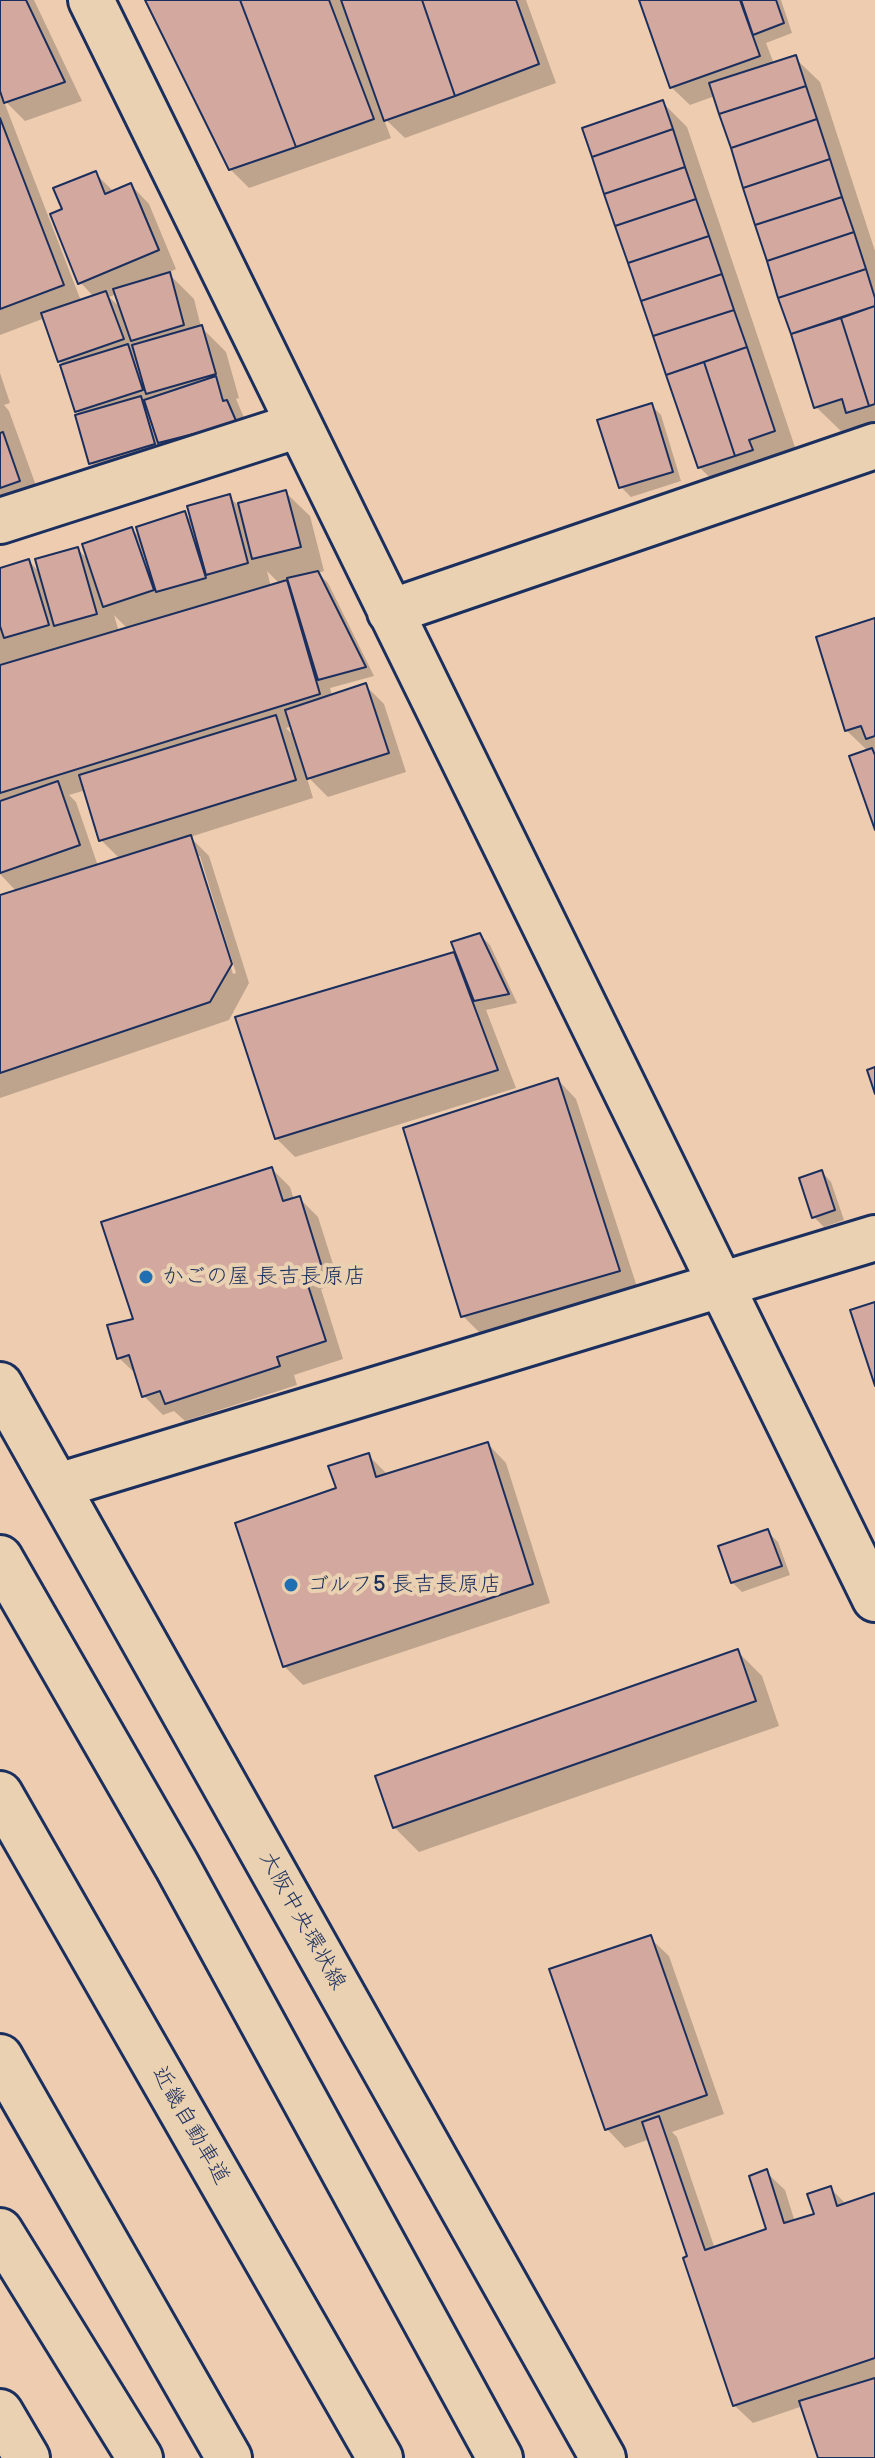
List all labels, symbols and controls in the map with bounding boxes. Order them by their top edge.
place label: かごの屋 長吉長原店 [162,1264,366,1290]
marker: かごの屋 長吉長原店 [137,1268,155,1286]
place label: ゴルフ5 長吉長原店 [307,1572,502,1598]
marker: ゴルフ5 長吉長原店 [282,1576,300,1594]
street label: 大阪中央環状線 [253,1847,351,1995]
street label: 近畿自動車道 [146,2062,234,2190]

